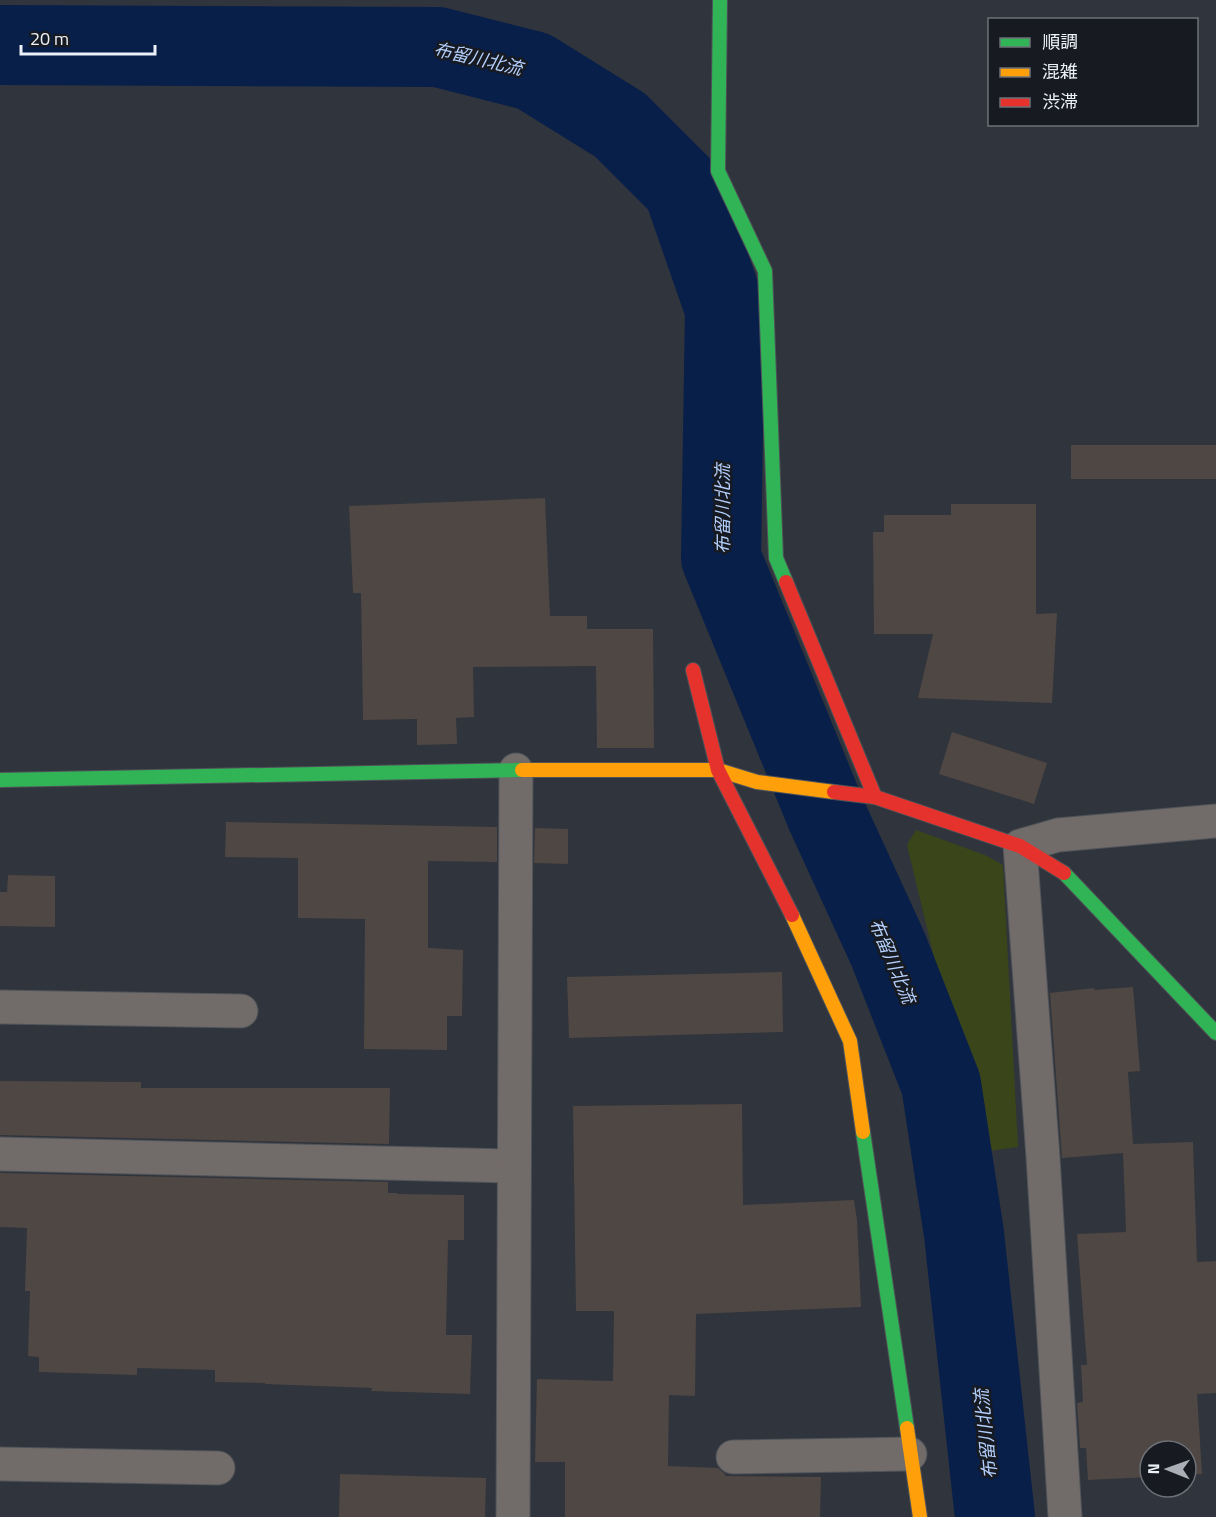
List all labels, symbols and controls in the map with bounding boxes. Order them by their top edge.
scale bar [21,18,154,56]
legend [988,18,1198,126]
text: 20 m [30,25,69,52]
text: 順調 [1042,28,1078,55]
water label: 布留川北流 [431,35,528,82]
text: 混雑 [1042,58,1078,85]
text: 渋滞 [1042,88,1078,115]
water label: 布留川北流 [709,461,736,554]
water label: 布留川北流 [862,914,924,1010]
water label: 布留川北流 [967,1385,1004,1480]
north arrow [1138,1439,1198,1499]
text: N [1141,1463,1165,1474]

